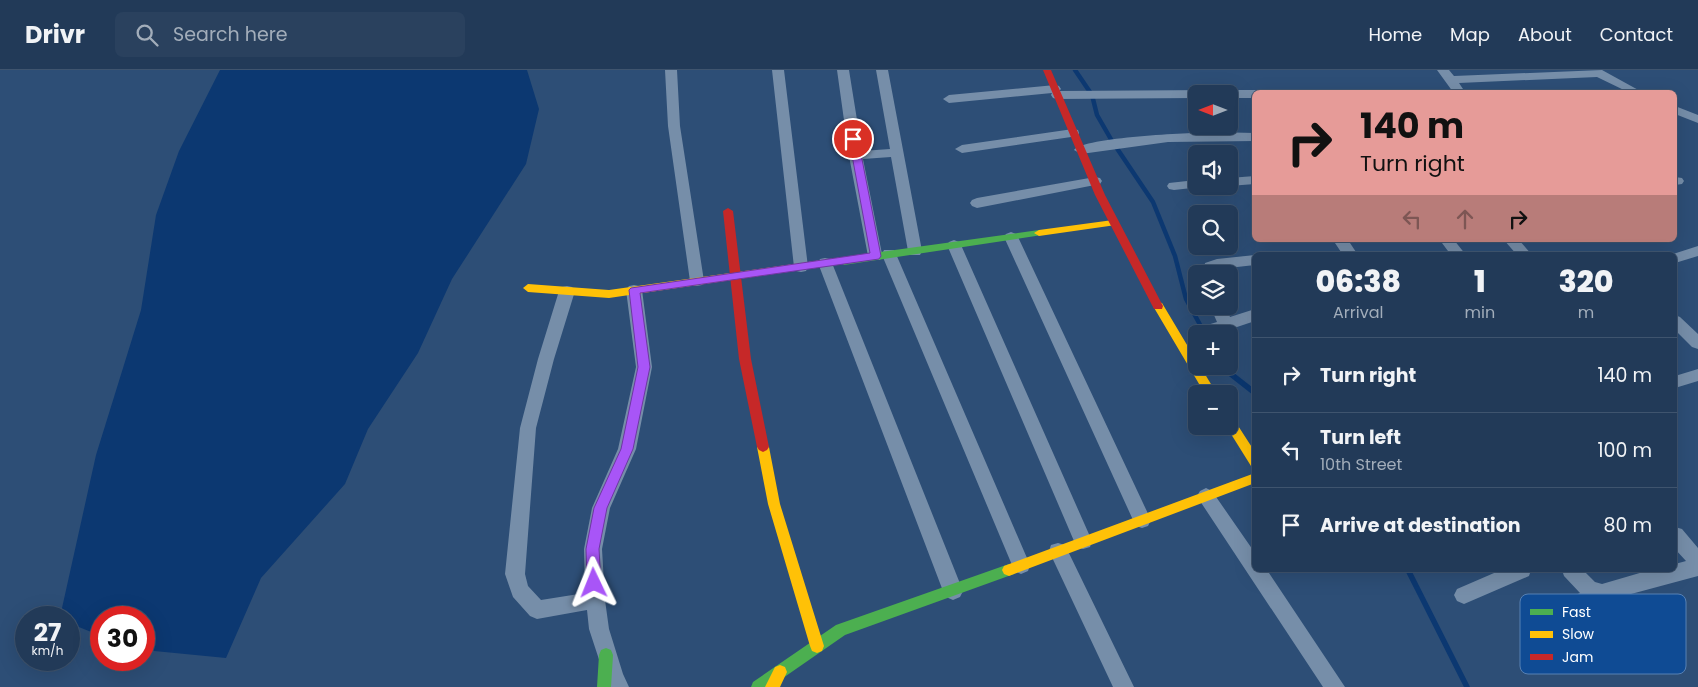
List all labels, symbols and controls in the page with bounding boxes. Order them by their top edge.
search box [115,12,465,57]
text: Drivr [25,18,85,51]
icon: search [133,21,161,49]
text: Search here [173,21,288,48]
text: Home [1368,22,1422,47]
text: Map [1450,22,1490,47]
text: About [1518,22,1572,47]
text: Contact [1600,22,1673,47]
north arrow [1188,85,1238,135]
map controls [1188,85,1238,435]
text: 140 m [1360,101,1464,150]
icon: right [1277,110,1342,175]
pin [832,118,874,160]
icon: arrive [839,125,867,153]
button: sound [1188,145,1238,195]
text: Turn right [1360,148,1465,179]
button: search [1188,205,1238,255]
icon: left [1398,205,1426,233]
icon: ahead [1451,205,1479,233]
icon: right [1504,205,1532,233]
text: 06:38 [1315,260,1401,303]
text: 1 [1474,260,1486,303]
text: 320 [1559,260,1614,303]
button: layers [1188,265,1238,315]
text: Arrival [1333,301,1383,324]
text: min [1464,301,1495,324]
text: m [1578,301,1594,324]
button: + [1188,325,1238,375]
icon: right [1277,361,1305,389]
text: Turn right [1320,362,1416,389]
text: 140 m [1597,362,1652,389]
button: − [1188,385,1238,435]
text: Turn left [1320,424,1401,451]
icon: left [1277,436,1305,464]
text: 100 m [1597,437,1652,464]
text: 10th Street [1320,453,1402,476]
icon: arrive [1277,511,1305,539]
text: Arrive at destination [1320,512,1521,539]
text: 80 m [1603,512,1652,539]
position arrow [567,556,619,608]
legend [1520,594,1686,674]
text: Fast [1562,602,1591,622]
speed limit sign: 30 [90,606,155,671]
text: 27 [34,615,61,650]
text: Slow [1562,624,1595,644]
text: km/h [32,642,63,659]
text: Jam [1562,647,1593,667]

